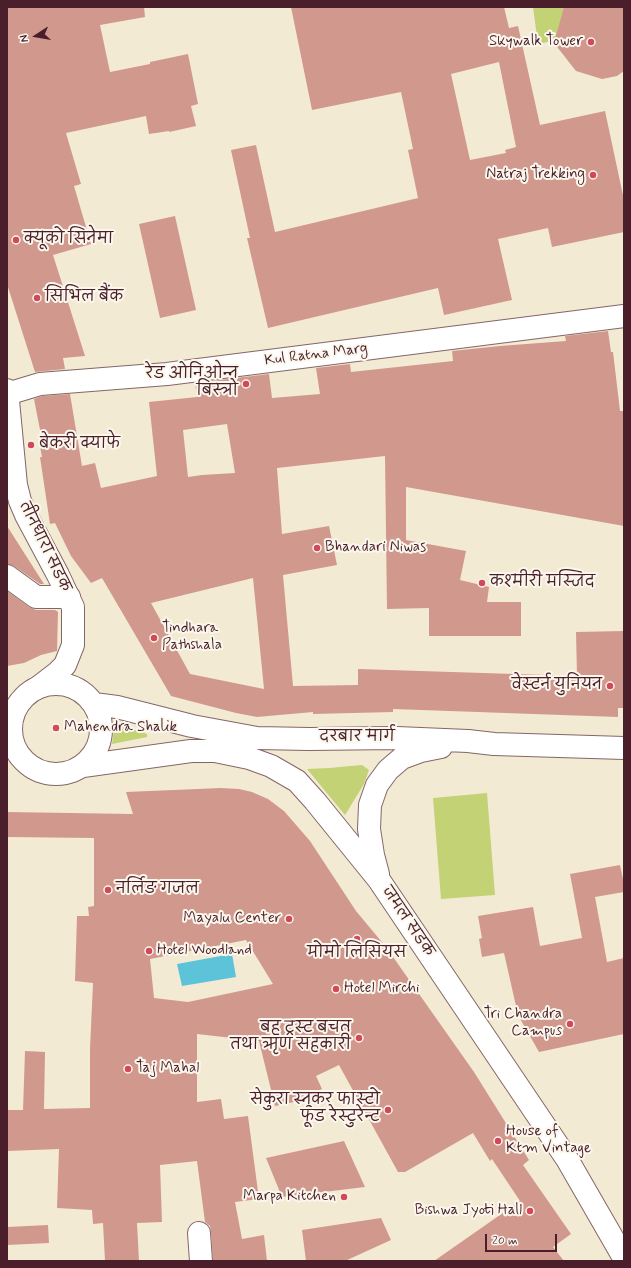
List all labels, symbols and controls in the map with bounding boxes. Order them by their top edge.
north arrow [16,16,56,56]
text: N [17,33,32,44]
place label: Skywalk Tower [489,33,583,51]
marker: Skywalk Tower [586,37,596,47]
place label: Natraj Trekking [486,166,585,184]
marker: Natraj Trekking [588,170,598,180]
place label: क्यूको सिनेमा [24,231,113,249]
marker: क्यूको सिनेमा [11,235,21,245]
place label: सिभिल बैंक [45,289,123,307]
marker: सिभिल बैंक [32,293,42,303]
street label: Kul Ratna Marg [263,340,369,370]
place label: रेड ओनिओन्न बिस्त्रो [145,366,238,401]
marker: रेड ओनिओन्न बिस्त्रो [241,379,251,389]
place label: बेकरी क्याफे [39,436,120,454]
marker: बेकरी क्याफे [26,440,36,450]
street label: तीनधारा सडक [14,499,74,595]
place label: Bhandari Niwas [325,539,426,557]
marker: Bhandari Niwas [312,543,322,553]
place label: कश्मीरी मस्जिद [490,574,595,592]
marker: कश्मीरी मस्जिद [477,578,487,588]
place label: Tindhara Pathshala [162,620,222,655]
marker: Tindhara Pathshala [149,633,159,643]
place label: वेस्टर्न युनियन [512,677,602,695]
marker: वेस्टर्न युनियन [605,681,615,691]
place label: Mahendra Shalik [64,719,177,737]
marker: Mahendra Shalik [51,723,61,733]
street label: दरबार मार्ग [319,729,395,747]
place label: नर्लिङ गजल [116,881,199,899]
street label: जमल सडक [377,884,437,960]
marker: नर्लिङ गजल [103,885,113,895]
place label: Mayalu Center [183,910,281,928]
marker: Mayalu Center [284,914,294,924]
marker: मोमो लिसियस [352,934,362,944]
place label: Hotel Woodland [157,942,252,960]
place label: मोमो लिसियस [307,945,407,963]
marker: Hotel Woodland [144,946,154,956]
place label: Hotel Mirchi [344,980,419,998]
marker: Hotel Mirchi [331,984,341,994]
place label: Tri Chandra Campus [484,1006,562,1041]
marker: Tri Chandra Campus [565,1019,575,1029]
place label: बहु ट्रस्ट बचत तथा ऋण सहकारी [230,1020,351,1055]
marker: बहु ट्रस्ट बचत तथा ऋण सहकारी [354,1033,364,1043]
place label: Taj Mahal [136,1060,199,1078]
marker: Taj Mahal [123,1064,133,1074]
place label: सेकुरा स्नूकर फास्टो फूड रेस्टुरेन्ट [250,1092,380,1127]
marker: सेकुरा स्नूकर फास्टो फूड रेस्टुरेन्ट [383,1105,393,1115]
place label: House of Ktm Vintage [506,1123,591,1158]
marker: House of Ktm Vintage [493,1136,503,1146]
place label: Marpa Kitchen [243,1188,336,1206]
marker: Marpa Kitchen [339,1192,349,1202]
place label: Bishwa Jyoti Hall [415,1202,522,1220]
marker: Bishwa Jyoti Hall [525,1206,535,1216]
scale bar [487,1226,559,1252]
text: 20 m [492,1233,518,1249]

